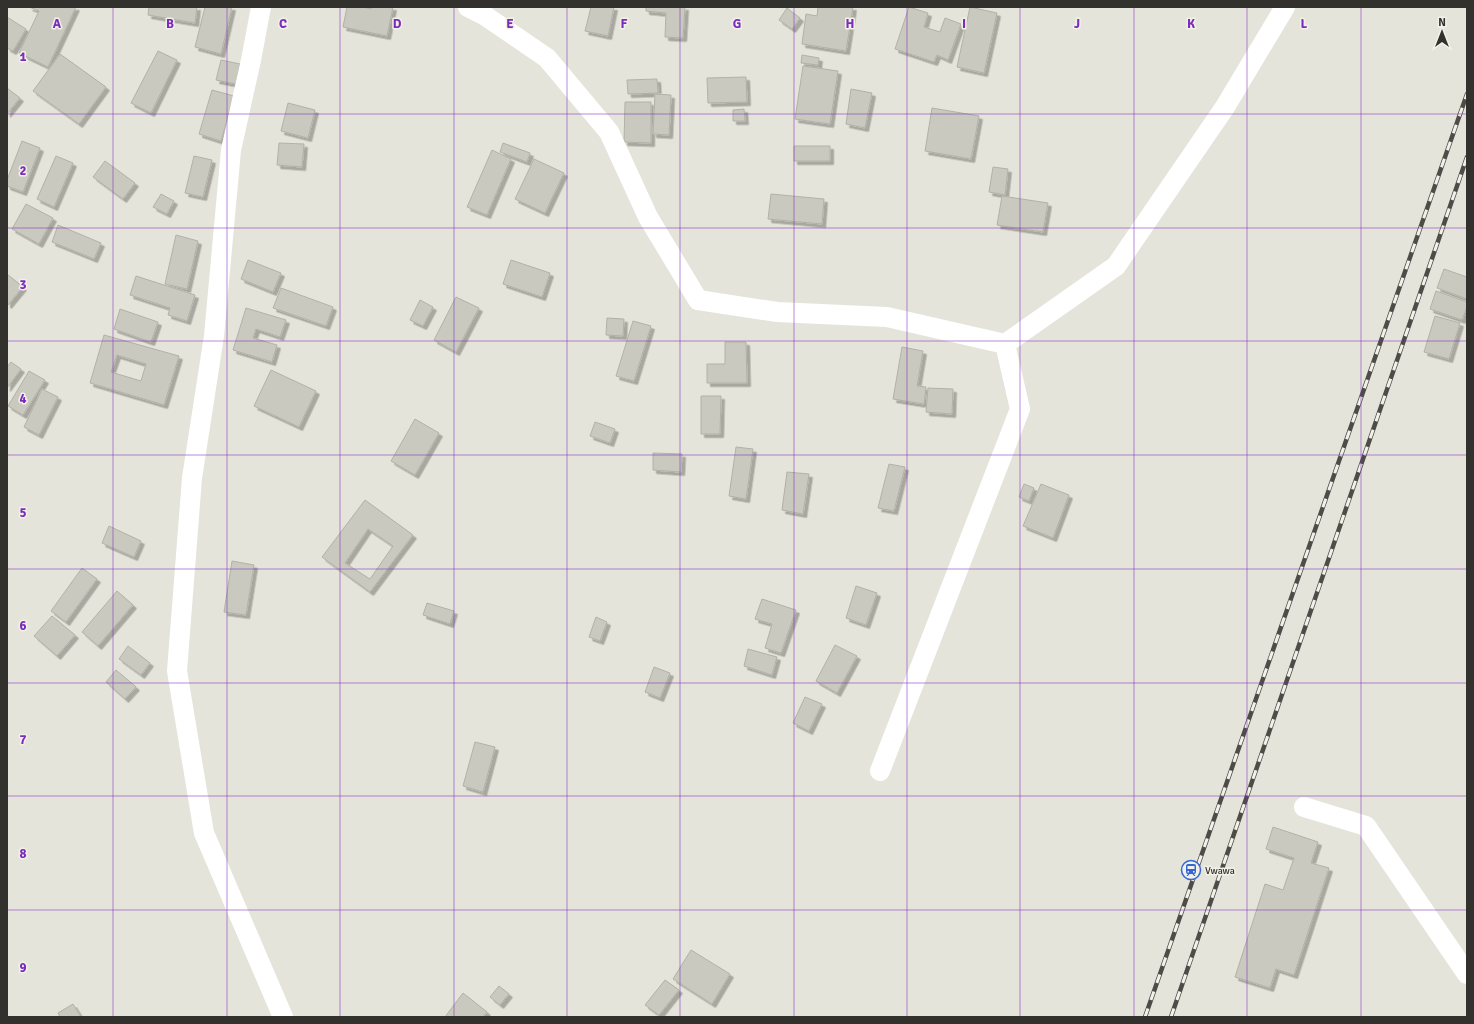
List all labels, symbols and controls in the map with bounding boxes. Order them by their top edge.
north arrow [1422,12,1462,52]
text: A [53,16,62,32]
text: B [166,16,174,32]
text: C [279,16,287,32]
text: D [393,16,402,32]
text: E [506,16,514,32]
text: F [621,16,628,32]
text: G [733,16,741,32]
text: H [846,16,854,32]
text: I [962,16,966,32]
text: J [1074,16,1080,32]
text: K [1187,16,1195,32]
text: L [1301,16,1308,32]
text: N [1438,16,1446,29]
text: 1 [19,49,27,65]
text: 2 [19,163,27,179]
text: 3 [19,277,27,293]
text: 4 [19,391,27,407]
text: 5 [19,505,27,521]
text: 6 [19,618,27,634]
text: 7 [19,732,27,748]
text: 8 [19,846,27,862]
station icon: Vwawa [1180,859,1202,881]
place label: Vwawa [1205,865,1235,877]
text: 9 [19,960,27,976]

